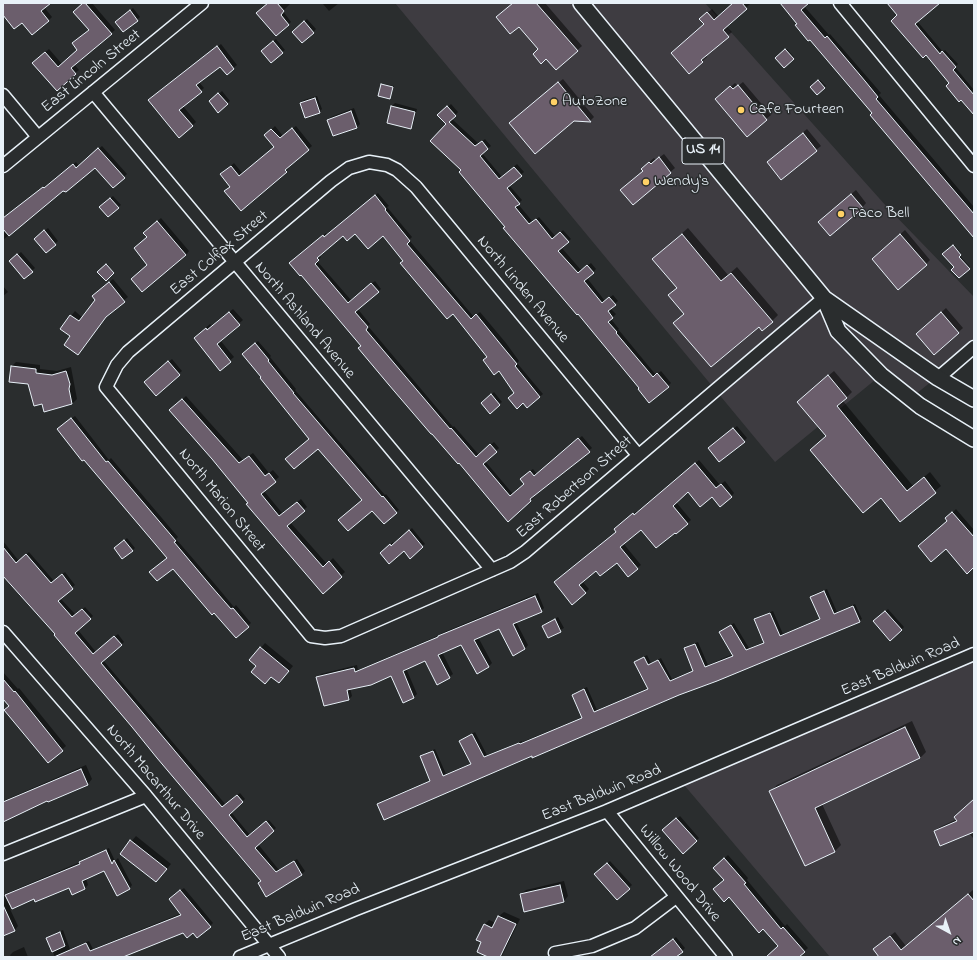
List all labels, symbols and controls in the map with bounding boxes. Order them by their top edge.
street label: East Lincoln Street [38,26,146,118]
place label: AutoZone [562,92,627,112]
marker: AutoZone [549,97,559,107]
place label: Cafe Fourteen [749,100,844,120]
marker: Cafe Fourteen [736,105,746,115]
road number: US 14 [682,138,724,164]
place label: Wendy's [654,172,709,192]
marker: Wendy's [641,177,651,187]
place label: Taco Bell [849,204,910,224]
street label: East Colfax Street [167,207,273,301]
marker: Taco Bell [836,209,846,219]
street label: North Linden Avenue [472,233,572,347]
street label: North Ashland Avenue [249,259,359,383]
street label: East Robertson Street [513,432,637,544]
street label: North Marion Street [173,445,269,557]
street label: East Baldwin Road [839,634,963,702]
street label: North Macarthur Drive [101,721,209,845]
street label: East Baldwin Road [540,761,664,827]
street label: Willow Wood Drive [634,821,724,927]
street label: East Baldwin Road [239,880,363,948]
north arrow [929,912,969,952]
text: N [949,933,965,950]

